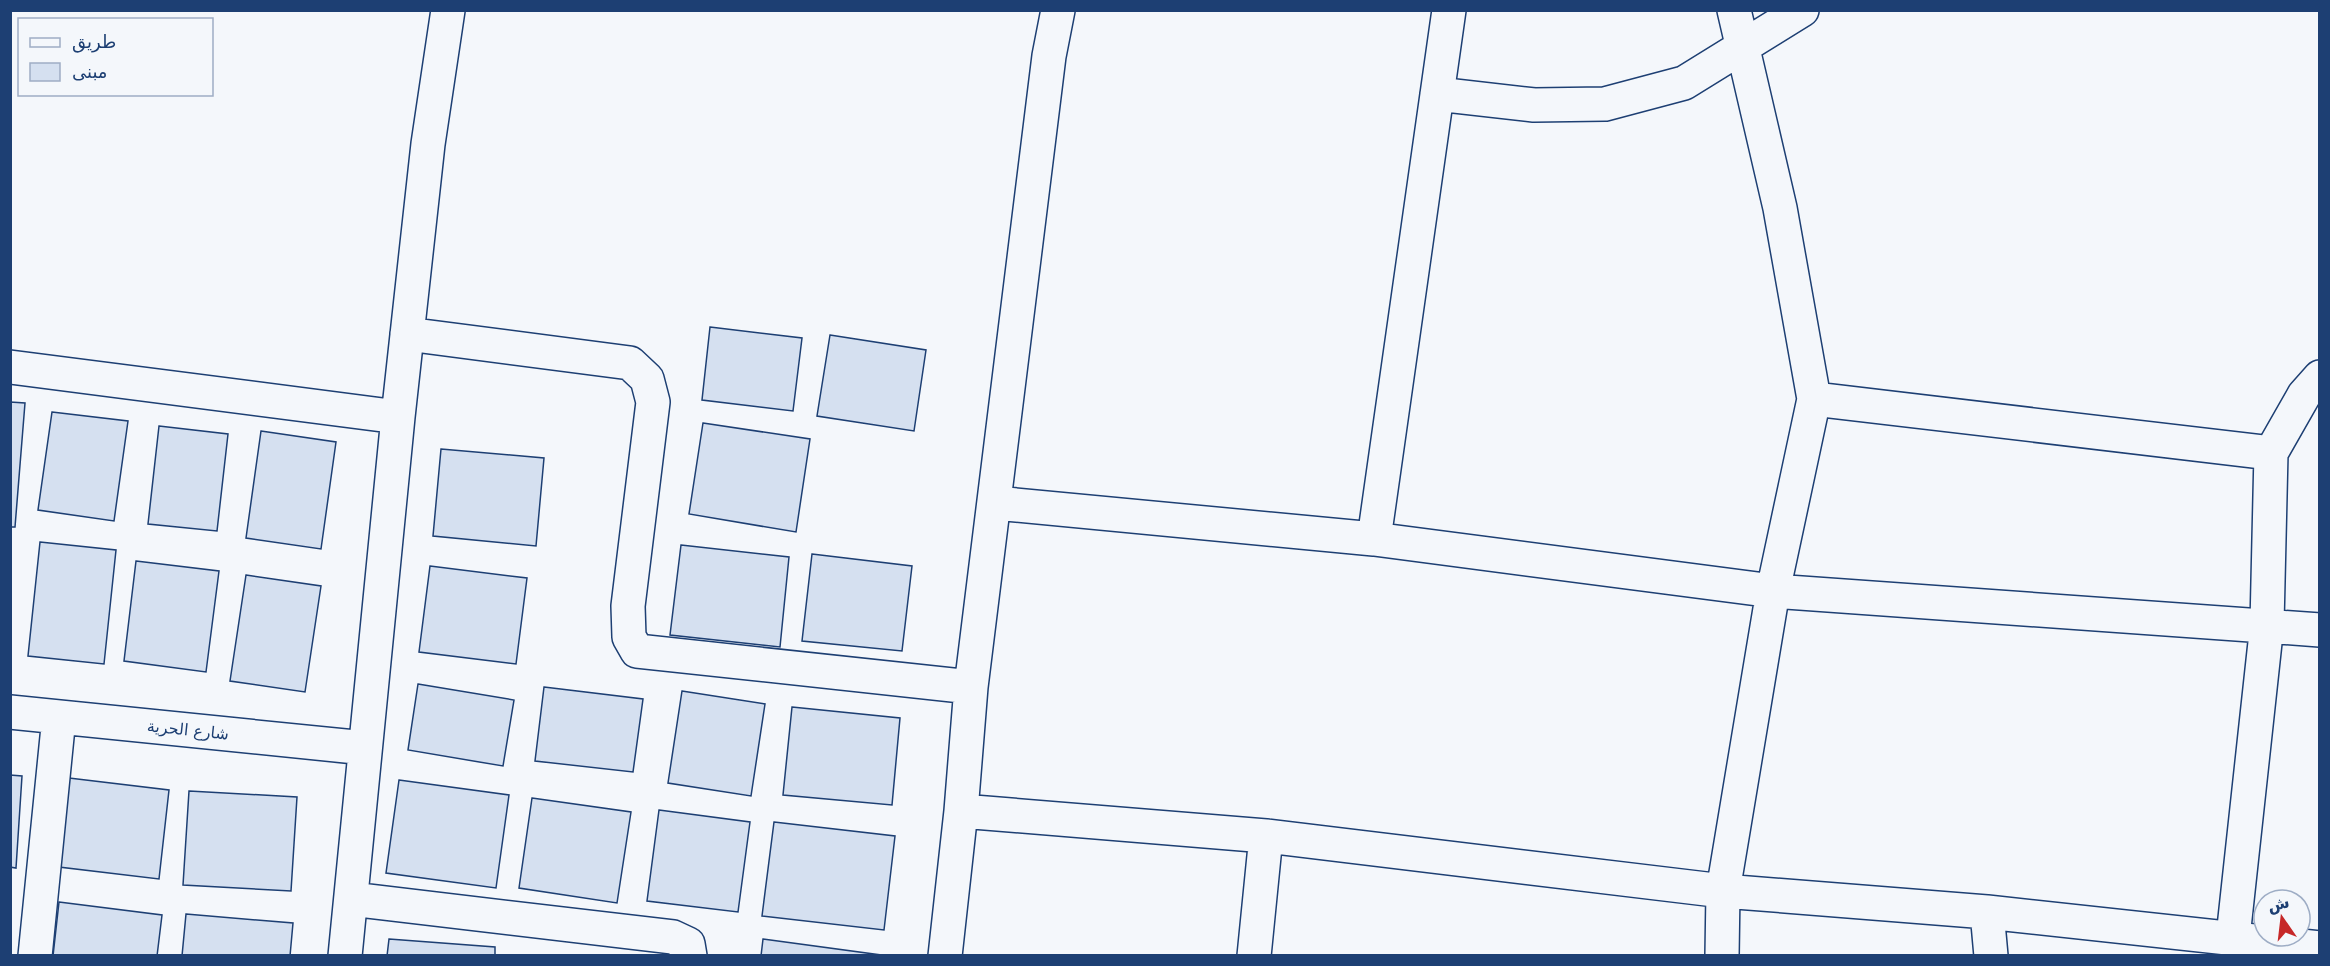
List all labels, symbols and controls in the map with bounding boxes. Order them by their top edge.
legend [18,18,213,96]
text: طريق [72,31,116,53]
text: مبنى [72,61,108,82]
street label: شارع الحرية [146,716,230,745]
north arrow [2252,888,2312,948]
text: ش [2265,892,2292,916]

